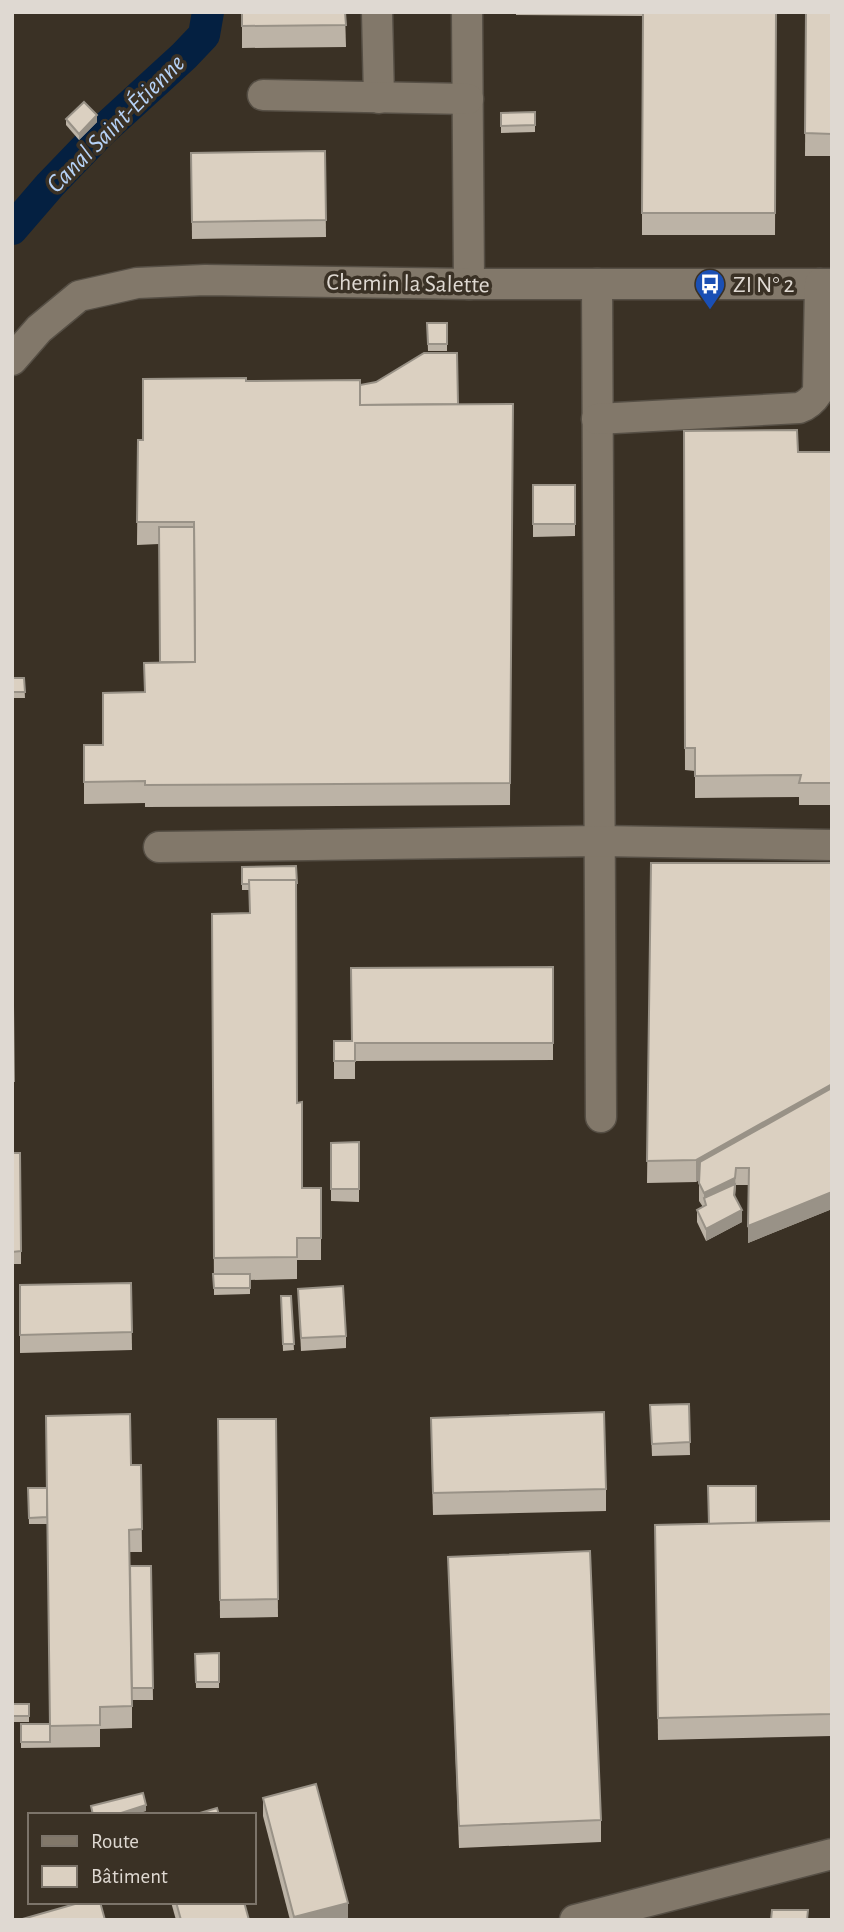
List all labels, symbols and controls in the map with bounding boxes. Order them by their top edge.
water label: Canal Saint-Étienne [41,49,190,198]
bus stop icon: ZI N° 2 [693,267,727,311]
street label: Chemin la Salette [326,271,490,297]
place label: ZI N° 2 [733,273,794,297]
legend [28,1813,256,1904]
text: Route [91,1831,139,1852]
text: Bâtiment [91,1866,168,1887]

